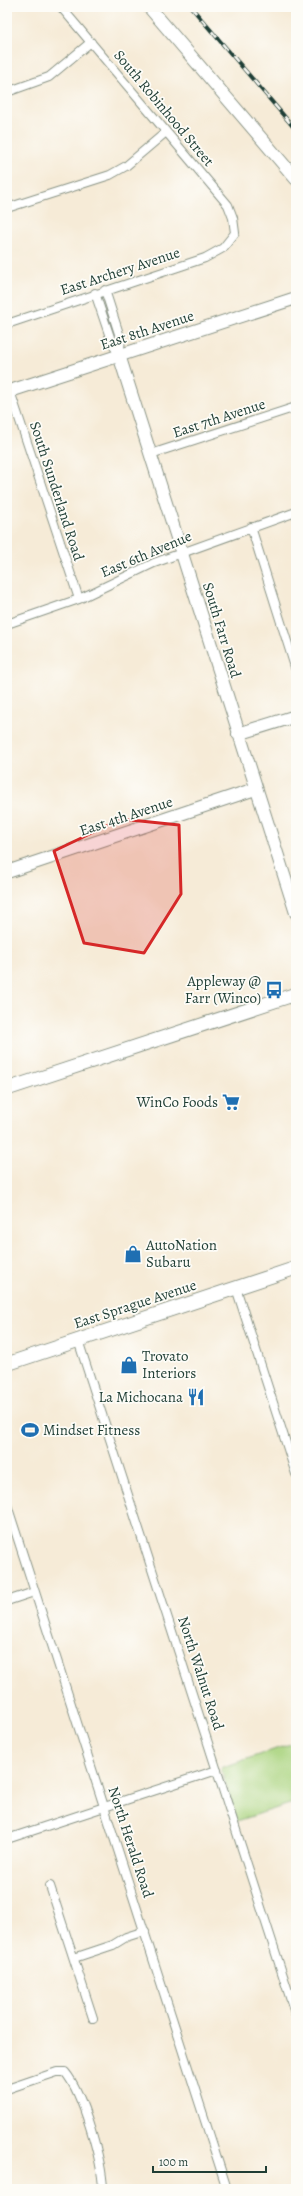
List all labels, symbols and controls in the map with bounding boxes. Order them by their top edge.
street label: South Robinhood Street [109,46,219,170]
street label: East Archery Avenue [57,242,183,300]
street label: East 8th Avenue [98,305,197,355]
street label: East 7th Avenue [170,394,268,442]
street label: South Sunderland Road [25,419,89,564]
street label: East 6th Avenue [97,526,195,582]
street label: South Farr Road [198,580,246,681]
street label: East 4th Avenue [77,791,175,840]
place label: Appleway @ Farr (Winco) [185,971,261,1008]
bus stop icon: Appleway @ Farr (Winco) [264,980,284,1000]
place label: WinCo Foods [136,1092,218,1112]
supermarket icon: WinCo Foods [221,1092,241,1112]
place label: AutoNation Subaru [145,1235,217,1272]
shop icon: AutoNation Subaru [123,1244,143,1264]
street label: East Sprague Avenue [71,1275,199,1333]
place label: Trovato Interiors [142,1346,196,1383]
shop icon: Trovato Interiors [119,1355,139,1375]
place label: La Michocana [98,1387,183,1407]
restaurant icon: La Michocana [186,1387,206,1407]
sports icon: Mindset Fitness [20,1420,40,1440]
place label: Mindset Fitness [43,1420,140,1440]
street label: North Walnut Road [173,1614,229,1733]
street label: North Herald Road [104,1784,159,1901]
scale bar [153,2148,266,2174]
text: 100 m [159,2154,188,2170]

